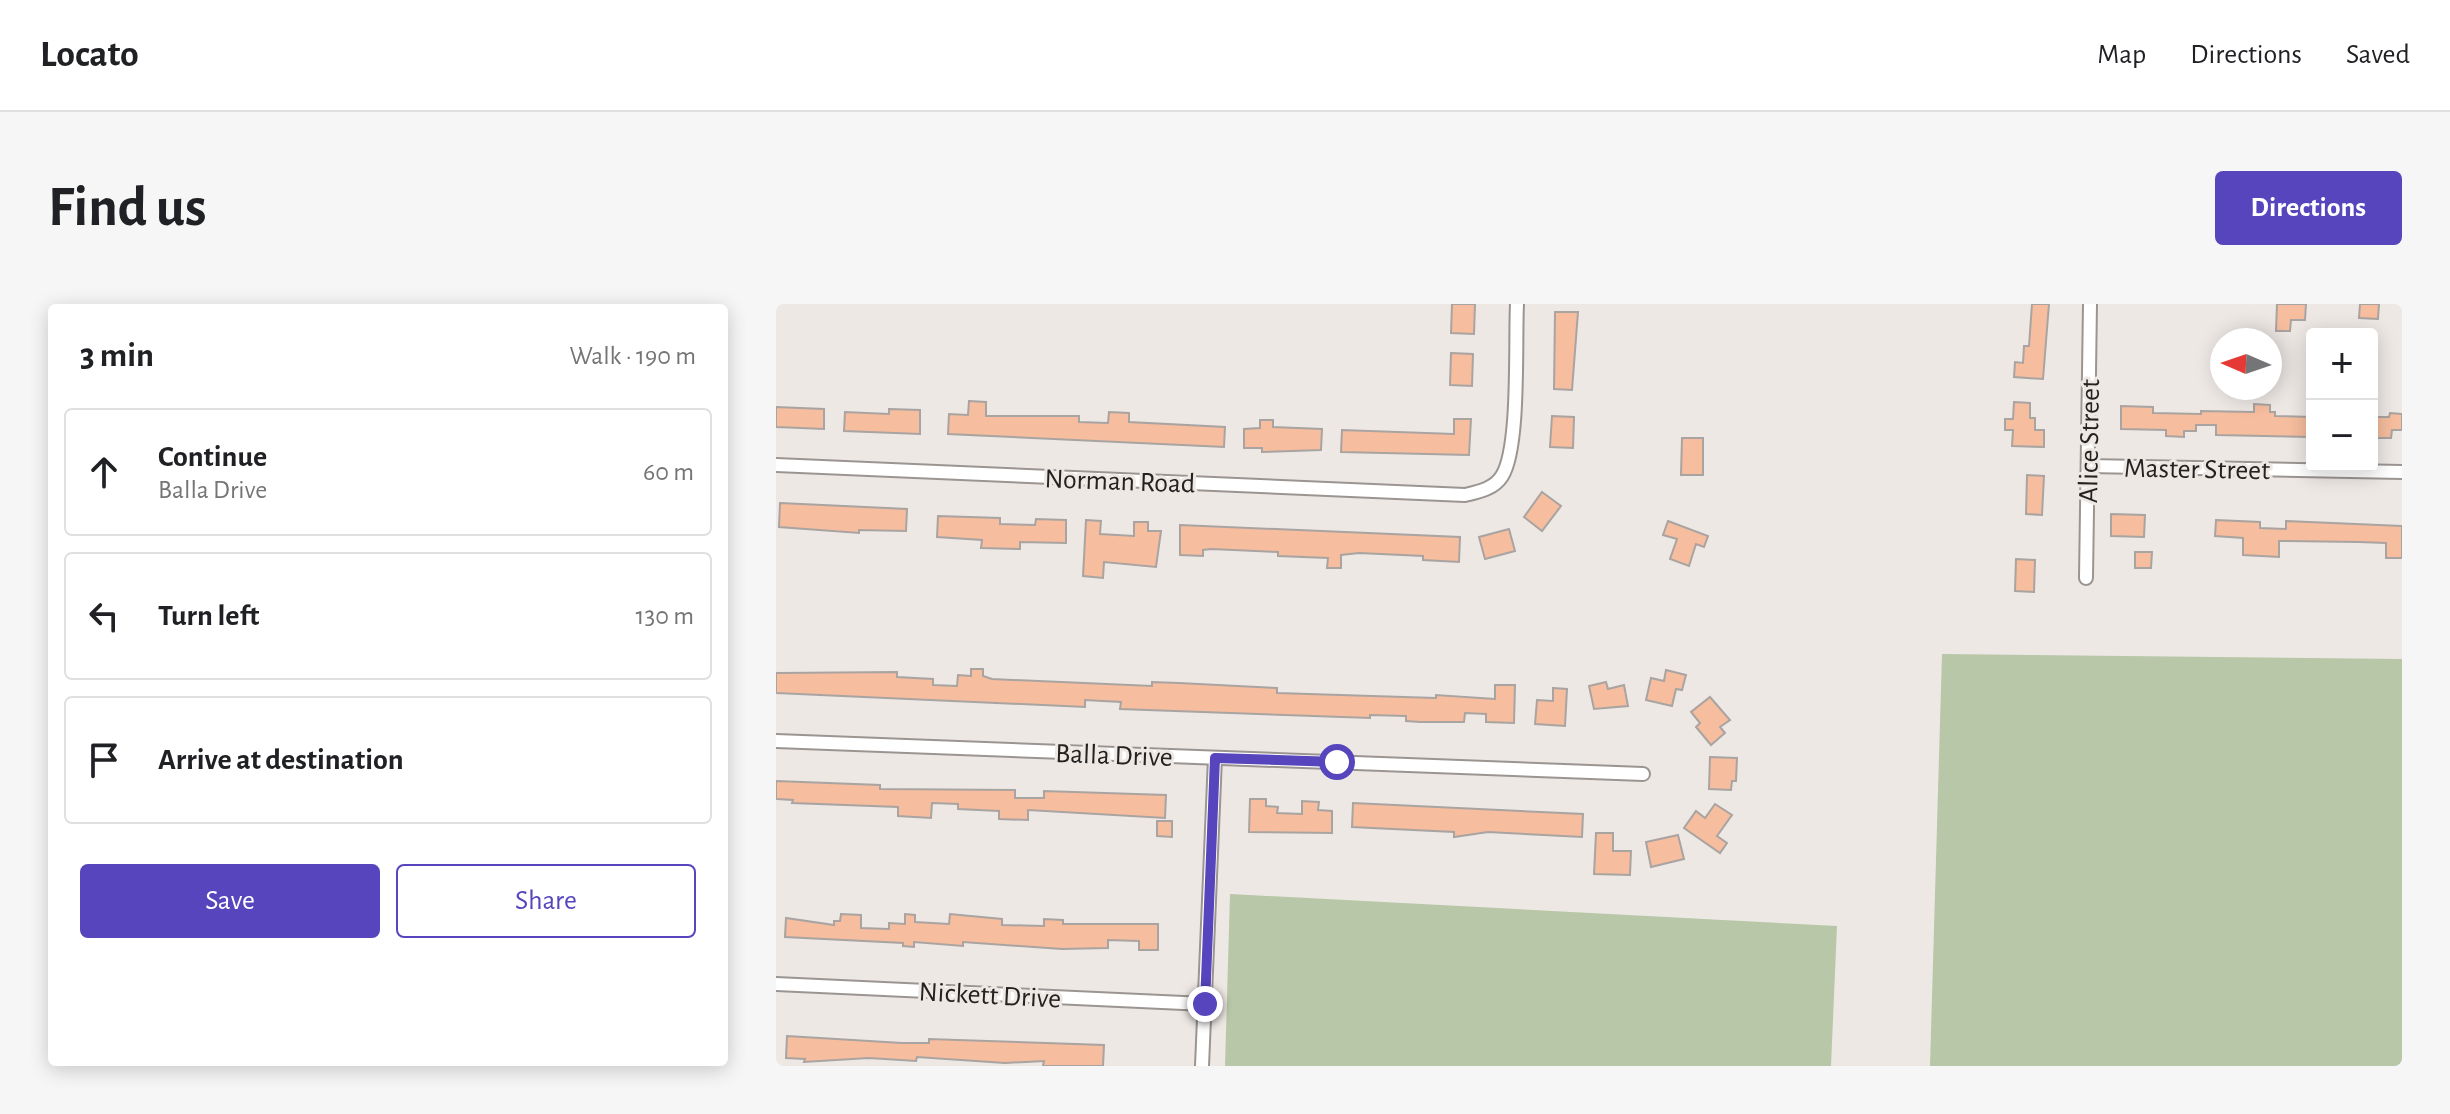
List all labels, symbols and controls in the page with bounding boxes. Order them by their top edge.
text: Locato [40,36,139,74]
text: Map [2097,41,2146,69]
text: Directions [2190,41,2302,69]
text: Saved [2346,41,2410,69]
button: Directions [2215,171,2402,245]
text: Find us [48,180,206,236]
north arrow [2210,328,2282,400]
map controls [2306,328,2378,472]
button: + [2306,328,2378,400]
text: 3 min [80,339,154,373]
text: Walk · 190 m [569,343,696,369]
street label: Alice Street [2075,379,2105,503]
button: − [2306,400,2378,472]
text: Continue [158,442,267,472]
icon: ahead [82,450,126,494]
street label: Master Street [2124,455,2270,485]
text: 60 m [643,459,694,485]
street label: Norman Road [1044,465,1196,499]
text: Balla Drive [158,477,267,503]
icon: left [82,594,126,638]
text: Turn left [158,601,259,631]
text: 130 m [636,603,694,629]
icon: arrive [82,738,126,782]
street label: Balla Drive [1055,740,1173,772]
route start [1319,744,1355,780]
text: Arrive at destination [158,745,404,775]
button: Save [80,864,380,938]
button: Share [396,864,696,938]
street label: Nickett Drive [918,978,1062,1014]
route end [1187,986,1223,1022]

